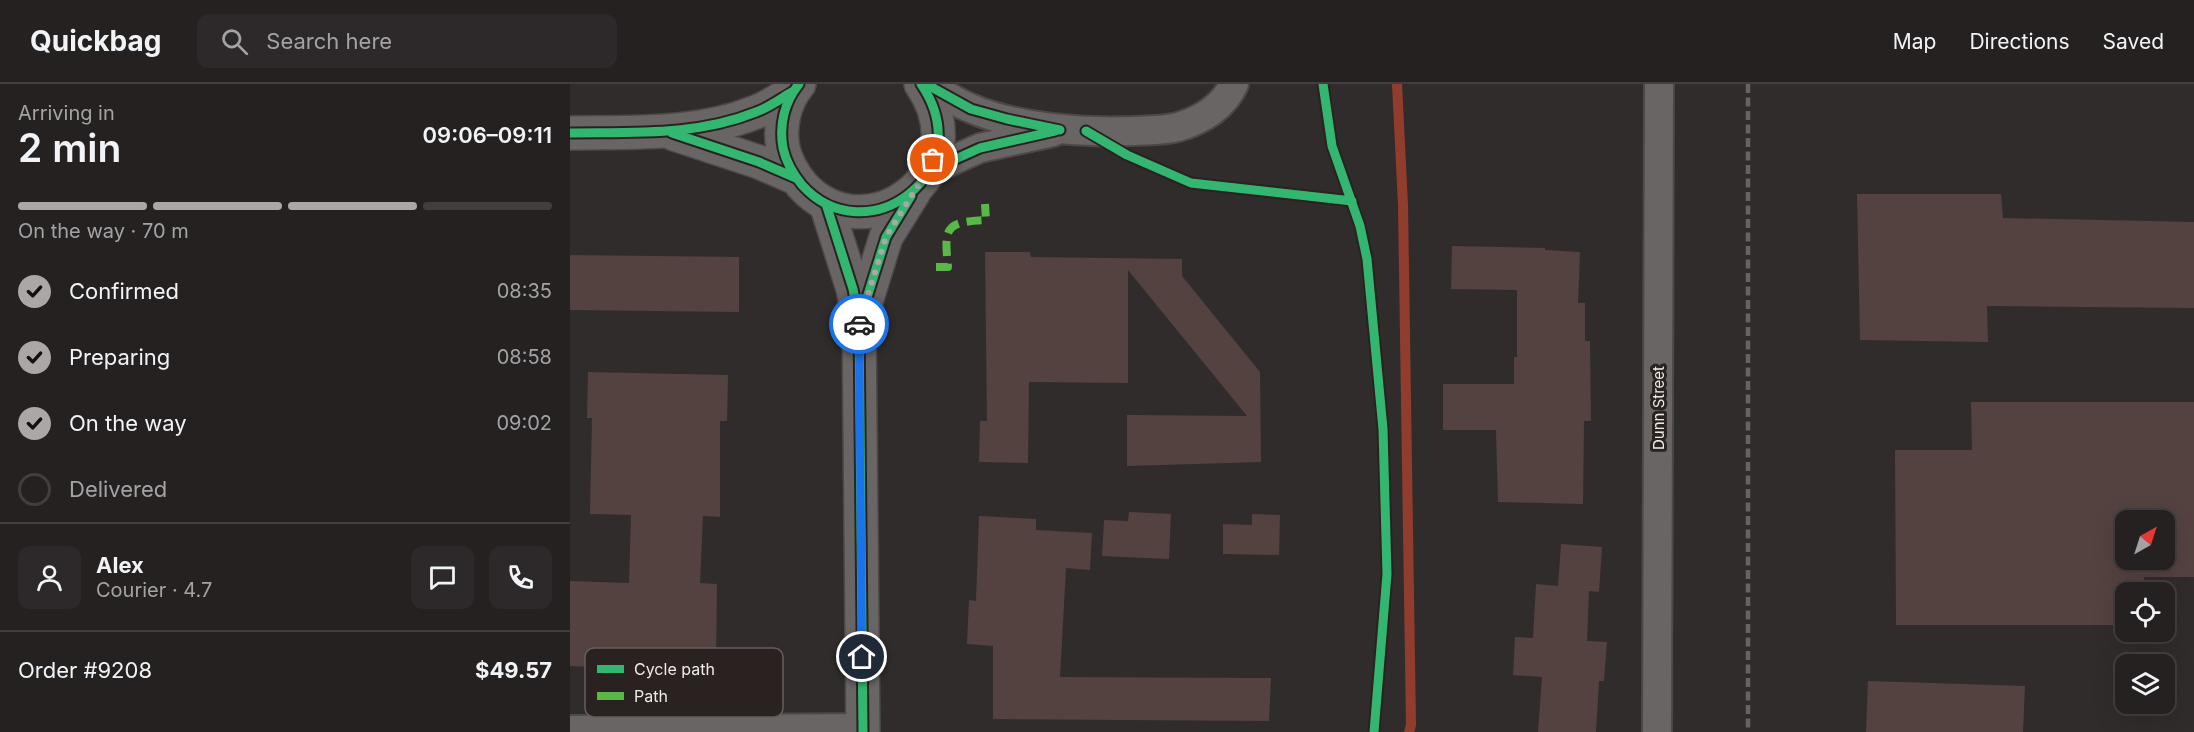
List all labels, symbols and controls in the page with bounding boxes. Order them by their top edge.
search box [197,14,617,68]
text: Quickbag [30,24,161,58]
icon: search [218,25,251,58]
text: Search here [266,28,392,54]
text: Map [1893,29,1936,54]
text: Directions [1969,29,2070,54]
text: Saved [2103,29,2164,54]
text: Arriving in [18,101,115,125]
text: 09:06–09:11 [423,122,552,148]
text: 2 min [18,124,121,171]
pin [907,134,958,185]
icon: bag [916,143,949,176]
text: On the way · 70 m [18,219,189,243]
icon: check [18,275,51,308]
text: Confirmed [69,278,179,304]
text: 08:35 [497,279,552,303]
courier [829,294,889,354]
icon: car [843,308,876,341]
icon: check [18,341,51,374]
text: Preparing [69,344,170,370]
text: 08:58 [497,345,552,369]
street label: Dunn Street [1649,366,1668,450]
icon: check [18,407,51,440]
text: On the way [69,410,187,436]
text: 09:02 [496,411,552,435]
text: Delivered [69,476,167,502]
north arrow [2115,510,2175,570]
map controls [2115,510,2175,714]
button: person [18,546,81,609]
button: chat [411,546,474,609]
button: phone [489,546,552,609]
text: Alex [96,552,144,578]
text: Courier · 4.7 [96,578,212,602]
button: locate [2115,582,2175,642]
pin [836,631,887,682]
icon: home [845,640,878,673]
legend [585,648,783,717]
button: layers [2115,654,2175,714]
text: Order #9208 [18,657,152,683]
text: $49.57 [475,657,552,683]
text: Cycle path [634,659,715,679]
text: Path [634,686,668,706]

